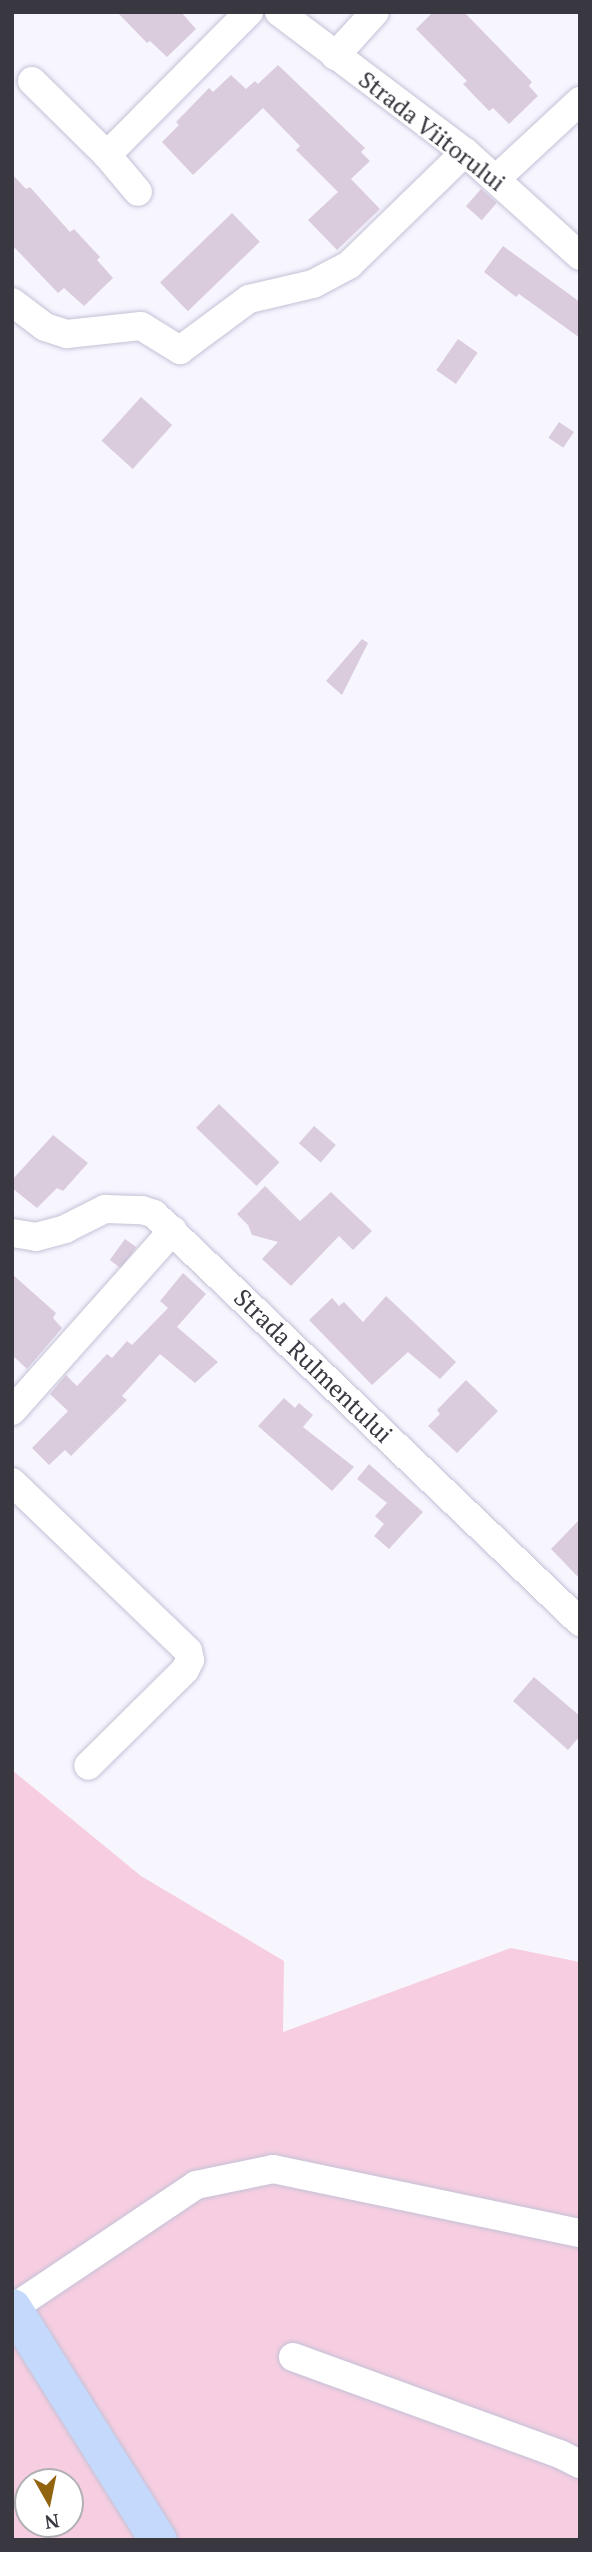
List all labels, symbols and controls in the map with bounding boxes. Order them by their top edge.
street label: Strada Viitorului [353,65,511,197]
street label: Strada Rulmentului [228,1283,398,1449]
north arrow [14,2468,84,2538]
text: N [43,2509,61,2536]

